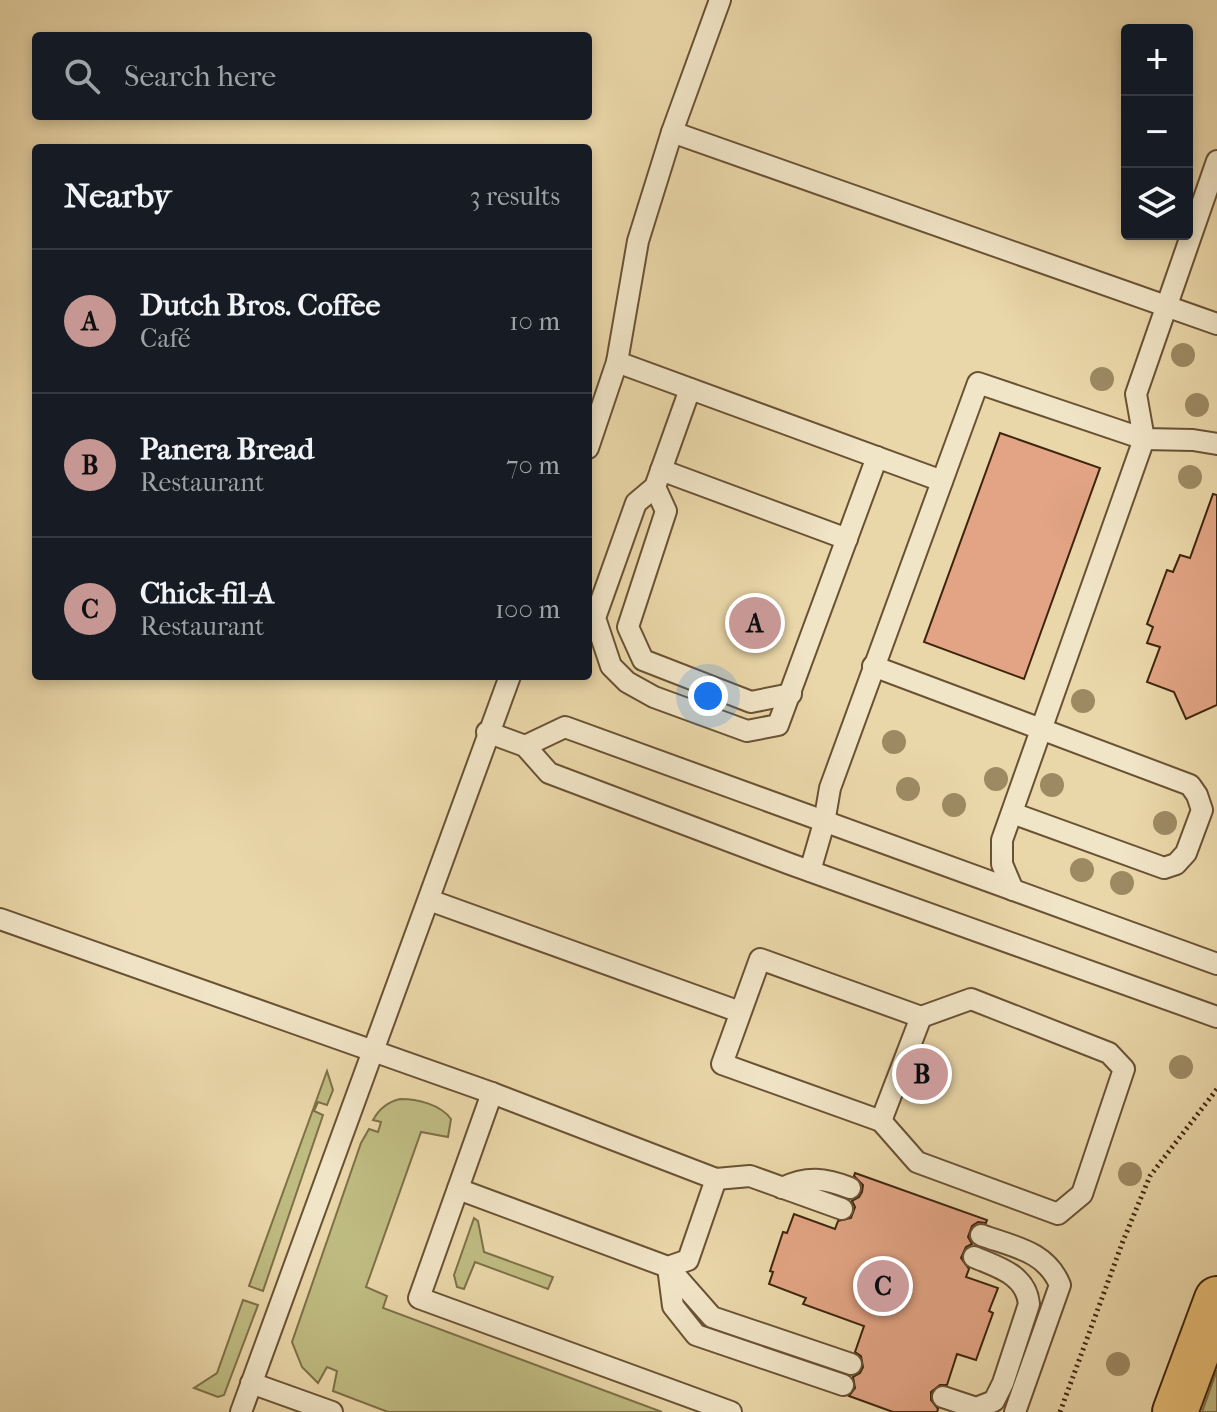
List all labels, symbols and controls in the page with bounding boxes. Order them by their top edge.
map controls [1121,24,1193,240]
button: + [1121,24,1193,96]
search box [32,32,592,120]
icon: search [60,54,104,98]
text: Search here [124,59,276,94]
button: − [1121,96,1193,168]
button: layers [1121,168,1193,240]
text: Nearby [64,176,171,216]
text: 3 results [470,181,560,212]
text: Dutch Bros. Coffee [140,288,380,323]
text: A [82,306,98,337]
text: 10 m [509,306,560,337]
text: Café [140,323,191,354]
text: Panera Bread [140,432,314,467]
text: B [82,450,98,481]
text: 70 m [506,450,560,481]
text: Restaurant [140,467,264,498]
text: Chick-fil-A [140,576,274,611]
pin: A [729,593,781,653]
text: C [81,594,99,625]
text: 100 m [495,594,560,625]
text: Restaurant [140,611,264,642]
your location [688,676,728,716]
pin: B [896,1044,948,1104]
pin: C [857,1256,909,1316]

